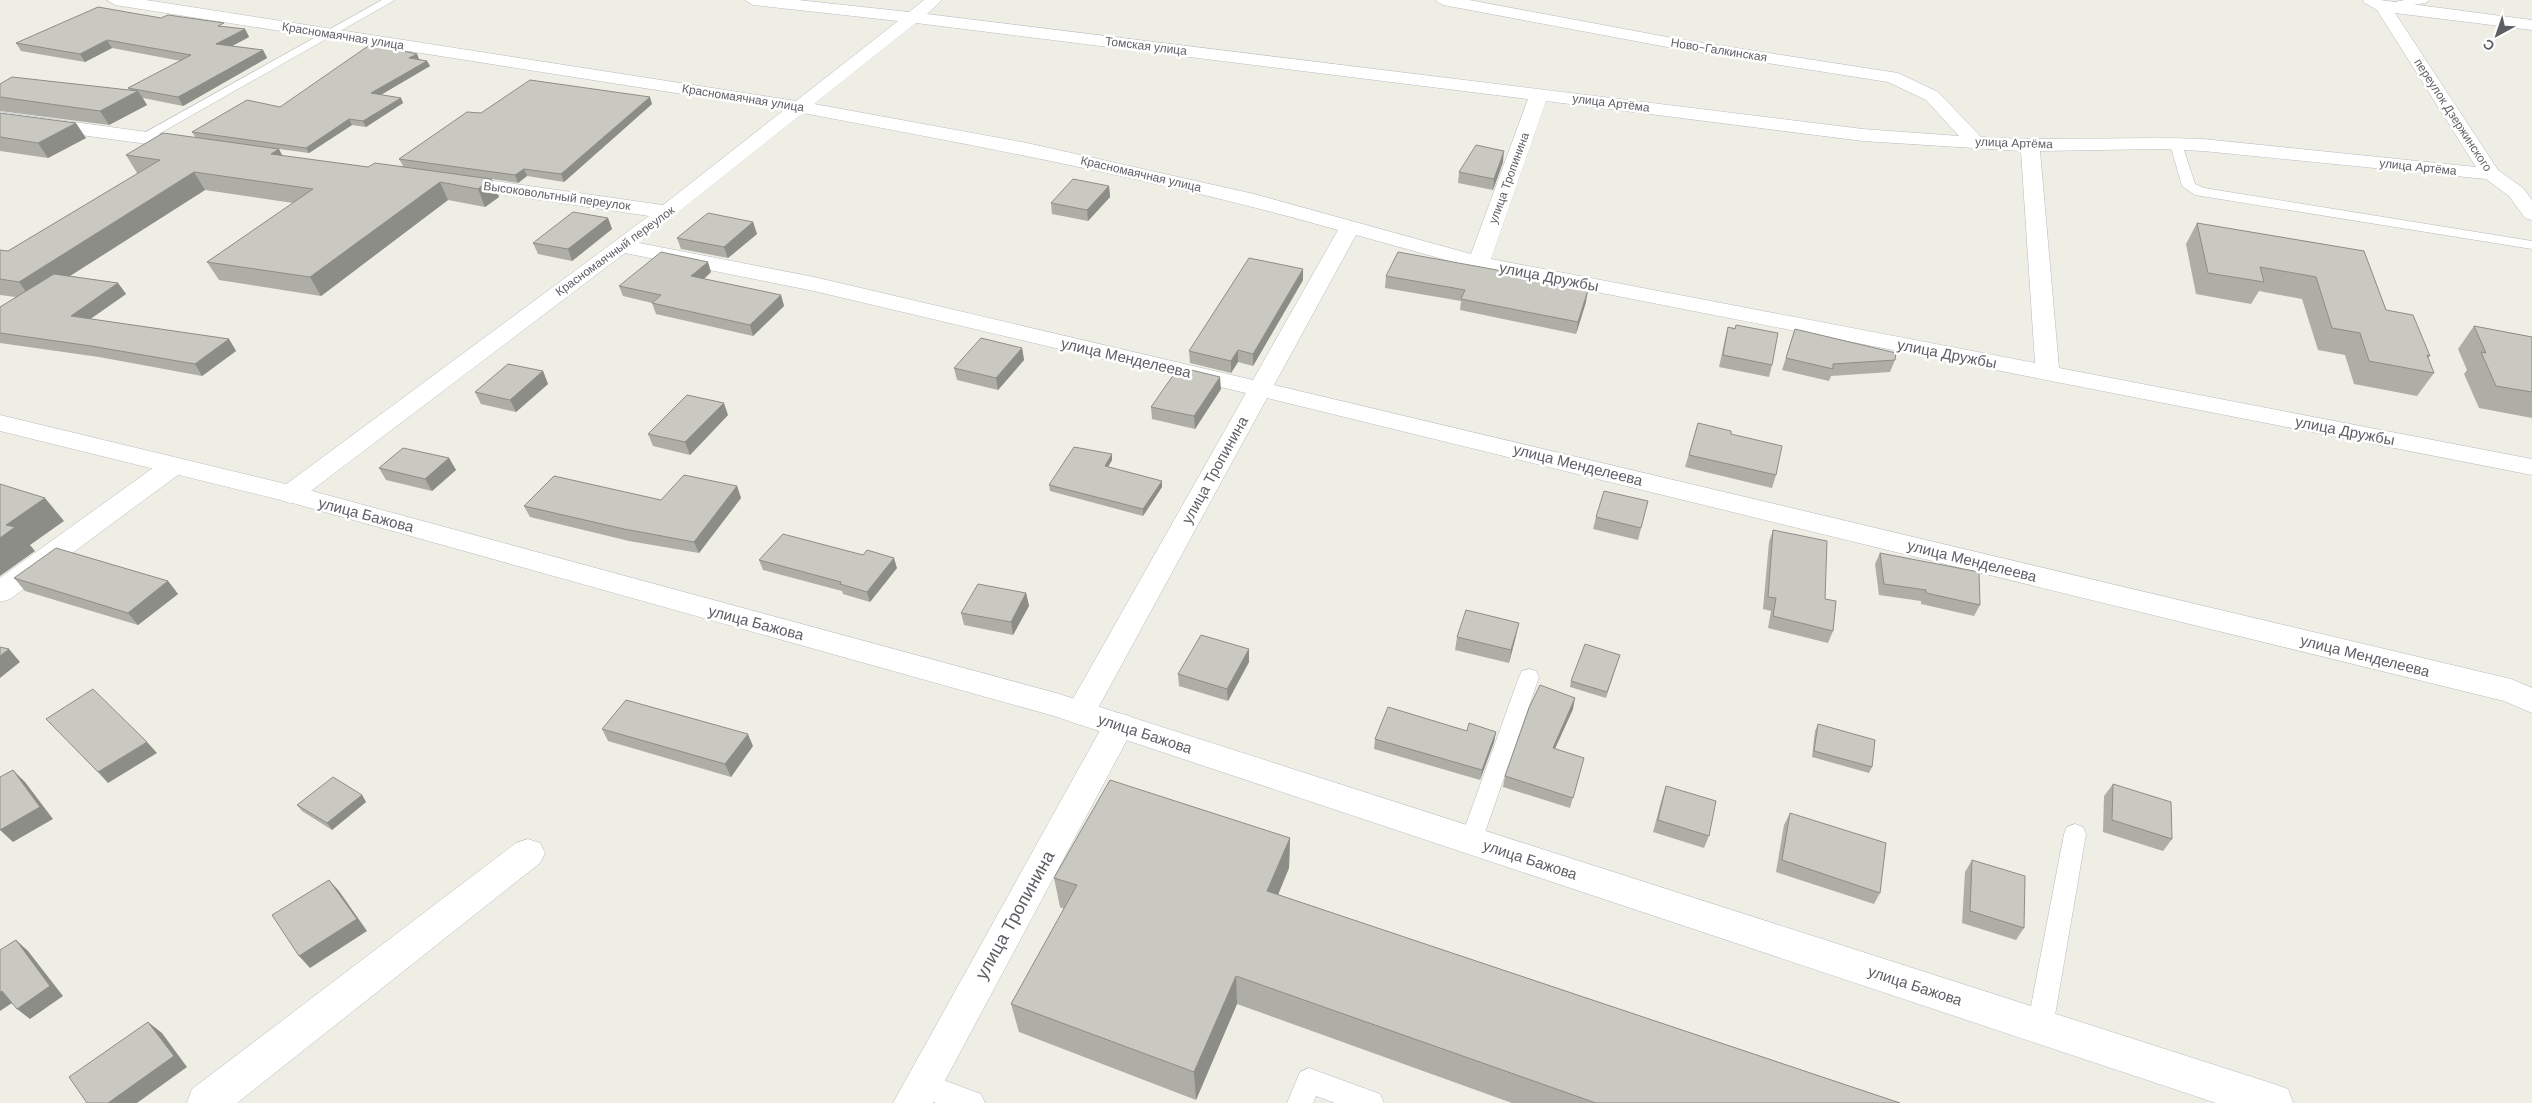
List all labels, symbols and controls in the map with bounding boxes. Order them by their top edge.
north arrow [2472,10,2522,60]
street label: Красномаячная улица [281,18,405,54]
street label: Томская улица [1104,33,1188,59]
street label: Ново-Галкинская [1670,34,1768,66]
text: С [2479,35,2498,55]
street label: переулок Дзержинского [2410,55,2496,175]
street label: Красномаячная улица [681,80,805,116]
street label: улица Артёма [1571,90,1651,116]
street label: улица Тропинина [1485,130,1533,226]
street label: улица Артёма [1975,134,2053,152]
street label: Красномаячная улица [1079,152,1203,196]
street label: улица Артёма [2379,155,2458,179]
street label: Высоковольтный переулок [482,178,632,214]
street label: Красномаячный переулок [552,202,678,300]
street label: улица Дружбы [1498,258,1600,296]
street label: улица Менделеева [1059,333,1194,383]
street label: улица Дружбы [1896,335,1998,373]
street label: улица Тропинина [1177,412,1253,527]
street label: улица Дружбы [2294,412,2396,450]
street label: улица Менделеева [1511,439,1645,491]
street label: улица Бажова [316,493,417,538]
street label: улица Менделеева [1905,535,2039,587]
street label: улица Бажова [706,601,807,646]
street label: улица Менделеева [2298,630,2432,682]
street label: улица Бажова [1095,709,1195,759]
street label: улица Бажова [1480,835,1580,885]
street label: улица Тропинина [970,845,1061,984]
street label: улица Бажова [1865,961,1965,1011]

